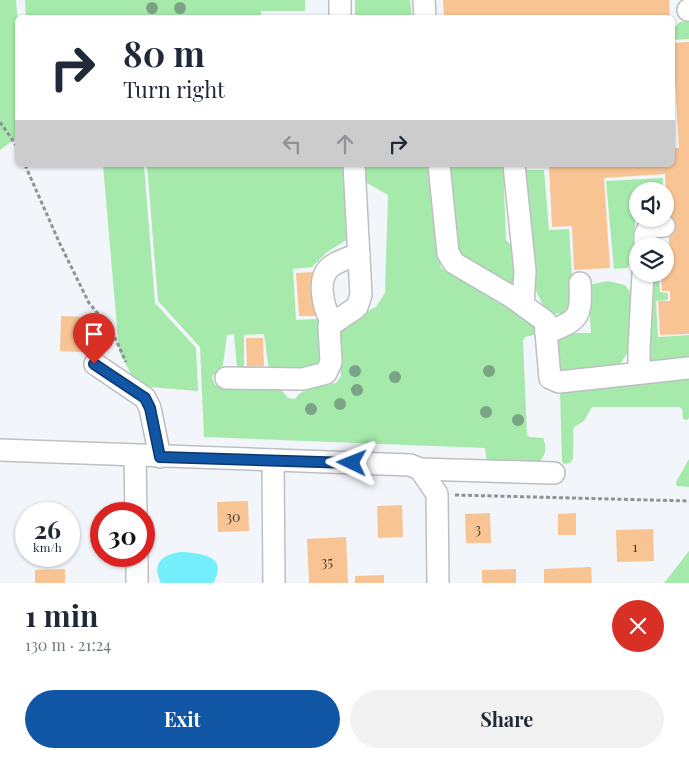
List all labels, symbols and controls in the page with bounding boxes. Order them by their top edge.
text: 80 m [123,29,205,76]
icon: right [40,35,105,100]
text: Turn right [123,74,225,104]
icon: left [278,130,306,158]
icon: ahead [331,130,359,158]
icon: right [384,130,412,158]
map controls [629,182,674,282]
button: sound [629,182,674,227]
button: layers [629,237,674,282]
pin [73,313,115,364]
icon: arrive [80,320,108,348]
position arrow [325,436,377,488]
speed limit sign: 30 [90,502,155,567]
house number: 30 [226,507,240,526]
text: 26 [34,512,61,545]
house number: 3 [475,519,481,538]
house number: 1 [632,537,638,556]
text: km/h [33,539,62,555]
house number: 35 [321,552,333,571]
text: 1 min [25,595,99,635]
button: close [612,600,664,652]
text: 130 m · 21:24 [25,634,111,655]
button: Exit [25,690,340,748]
button: Share [350,690,664,748]

